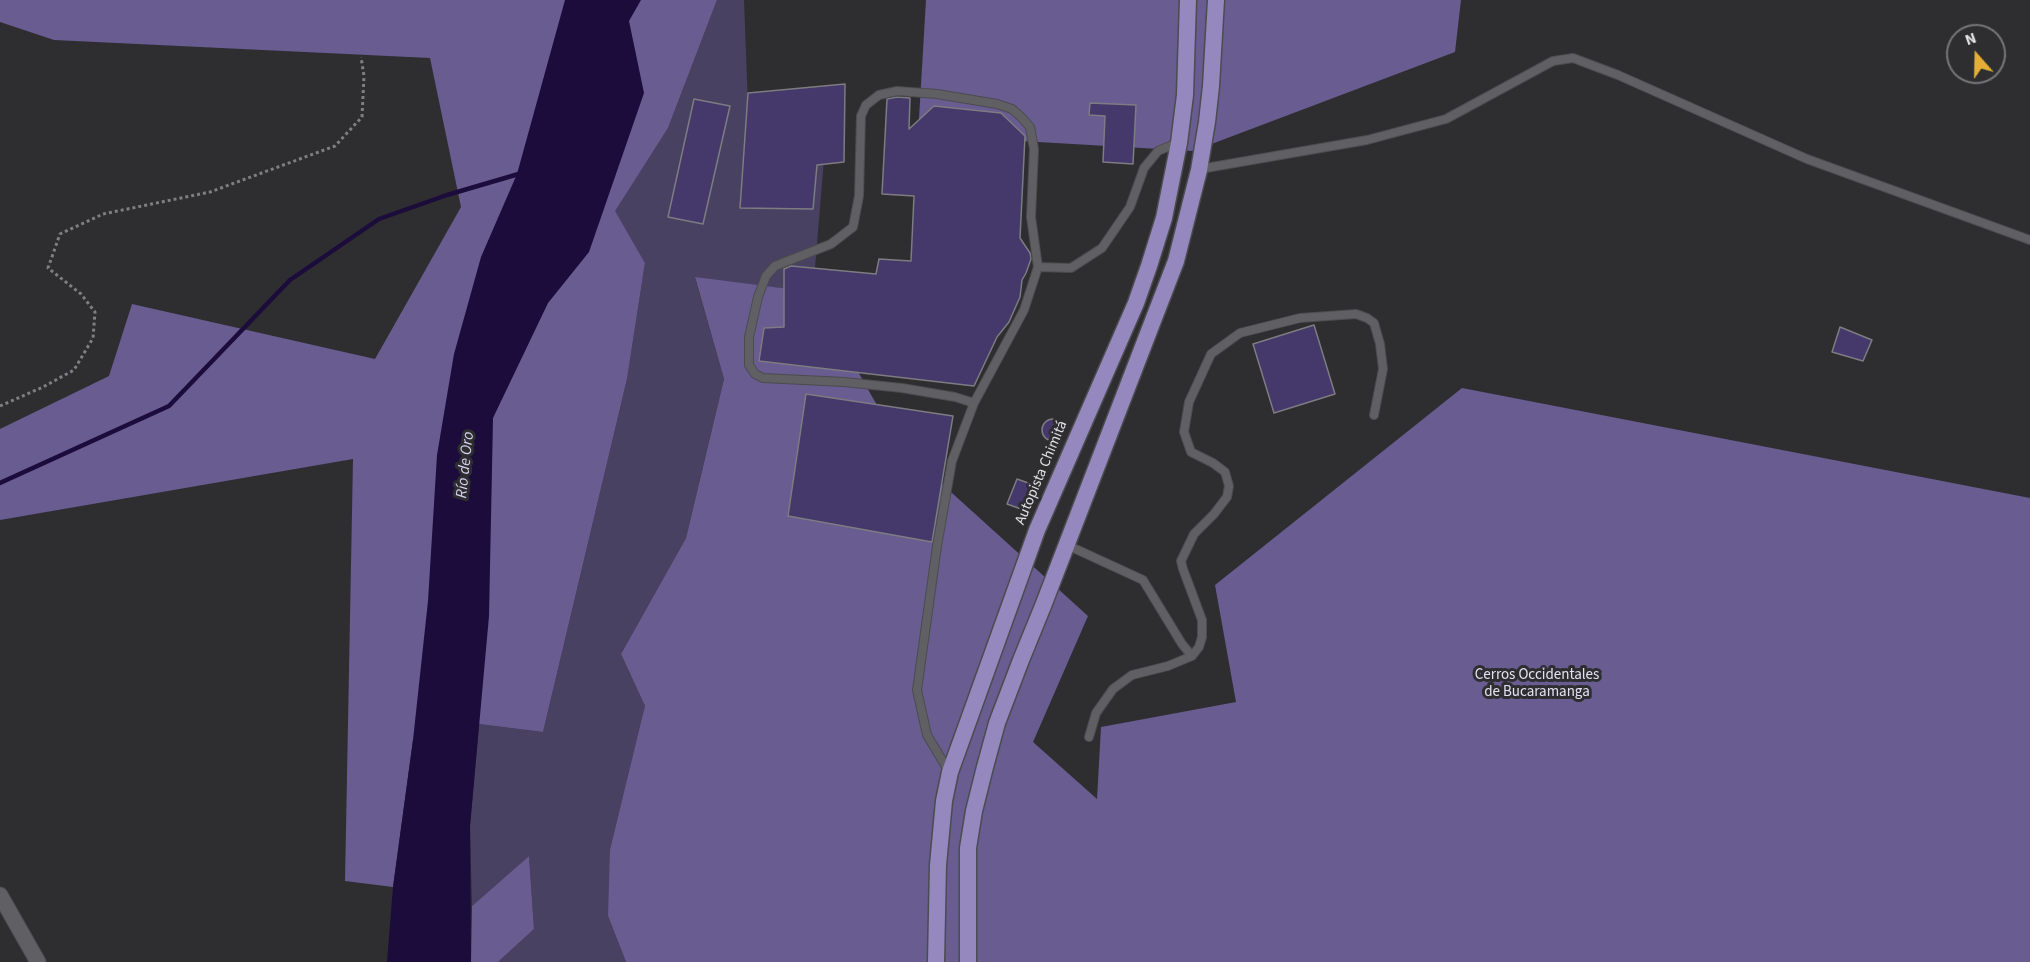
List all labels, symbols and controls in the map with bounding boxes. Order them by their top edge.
north arrow [1946,24,2006,84]
text: N [1962,27,1979,51]
street label: Autopista Chimitá [1012,418,1072,528]
water label: Río de Oro [453,431,479,499]
park label: Cerros Occidentales de Bucaramanga [1475,667,1599,702]

